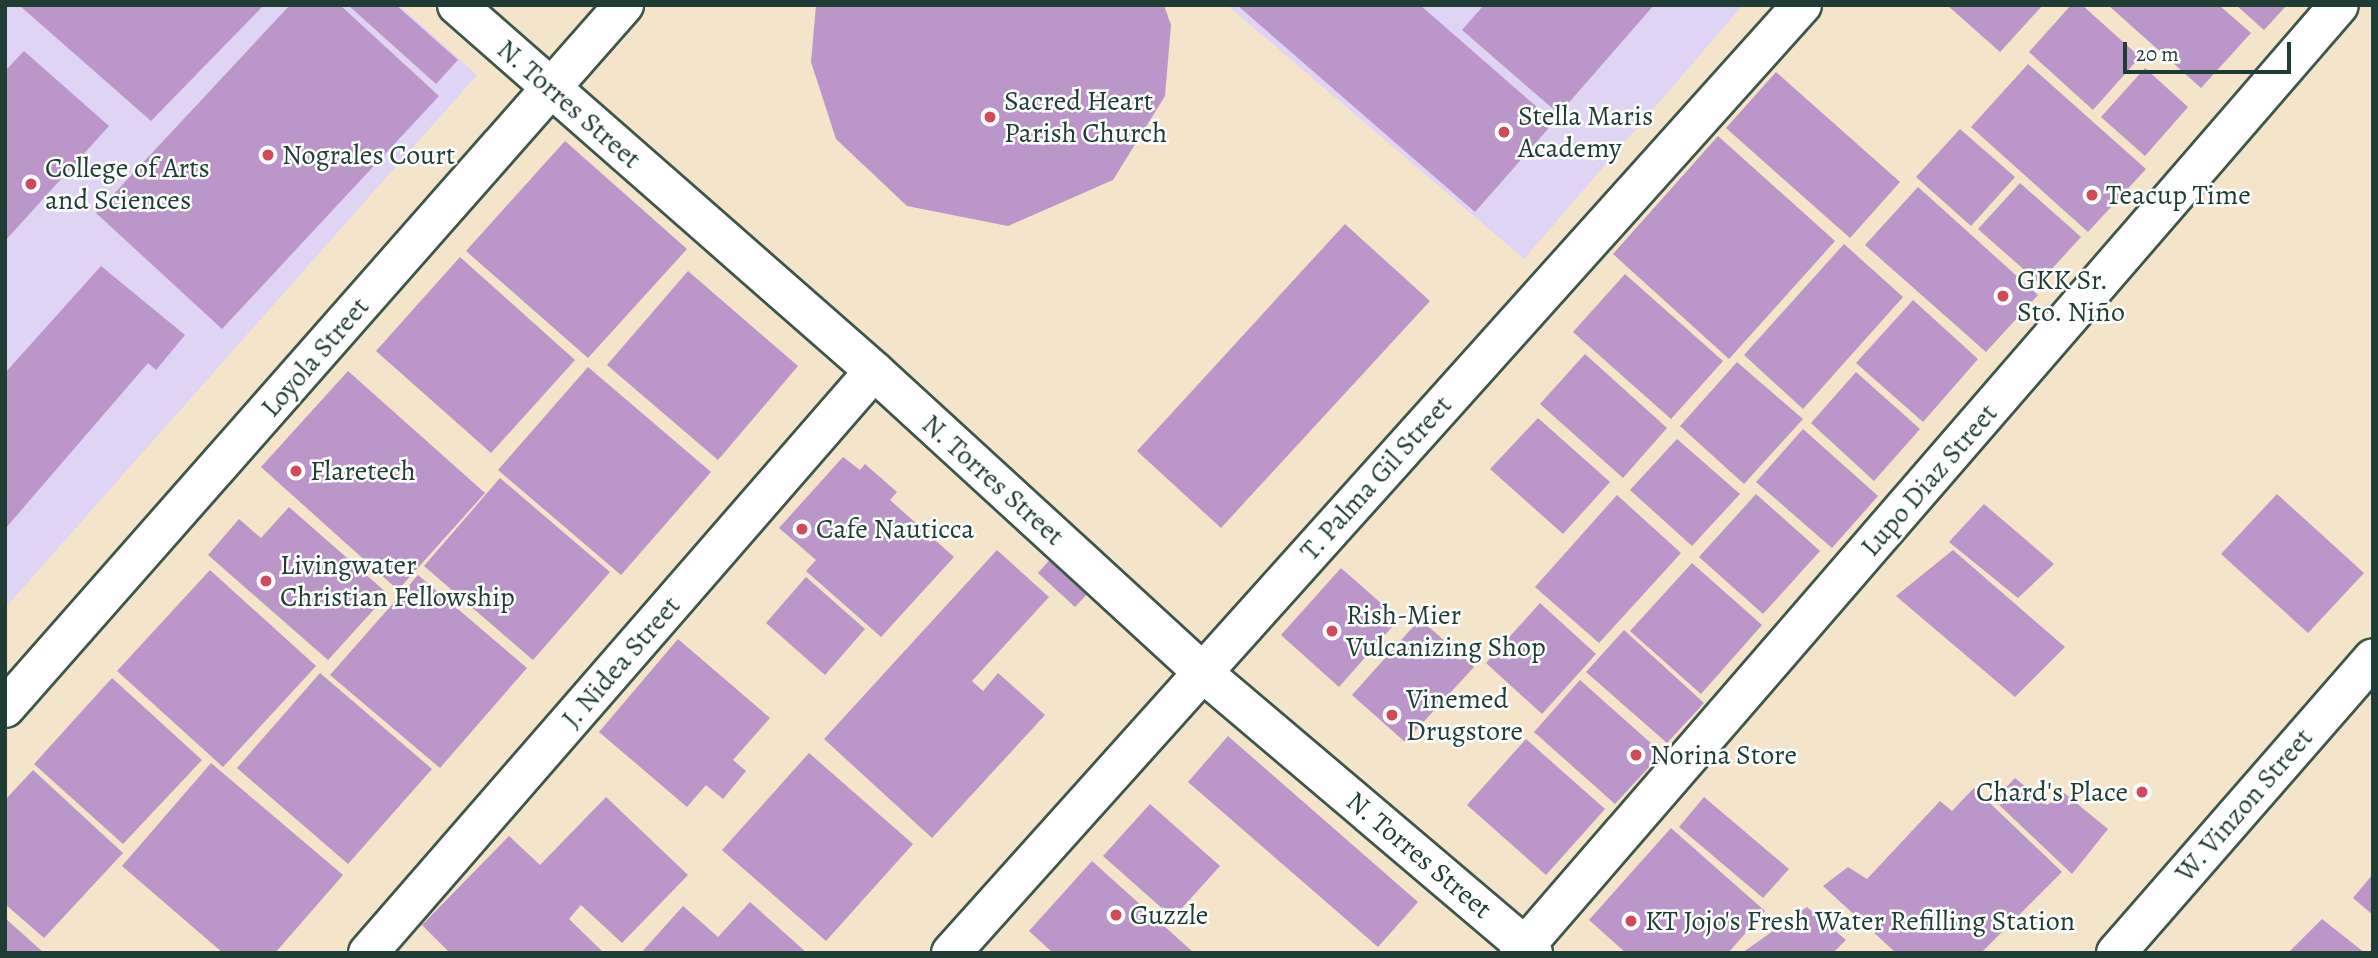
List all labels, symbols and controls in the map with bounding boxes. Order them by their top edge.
scale bar [2126,28,2294,72]
street label: N. Torres Street [490,32,648,176]
text: 20 m [2136,40,2179,68]
place label: Sacred Heart Parish Church [1004,84,1167,150]
place label: Stella Maris Academy [1518,99,1653,165]
marker: Sacred Heart Parish Church [982,109,998,125]
marker: Stella Maris Academy [1496,124,1512,140]
place label: Nograles Court [282,138,455,172]
marker: Nograles Court [260,147,276,163]
place label: College of Arts and Sciences [45,151,210,217]
marker: College of Arts and Sciences [23,176,39,192]
place label: Teacup Time [2106,178,2251,212]
marker: Teacup Time [2084,187,2100,203]
place label: GKK Sr. Sto. Niño [2017,263,2125,329]
marker: GKK Sr. Sto. Niño [1995,288,2011,304]
street label: Loyola Street [254,290,376,424]
street label: T. Palma Gil Street [1293,388,1459,568]
street label: Lupo Diaz Street [1853,397,2005,563]
street label: N. Torres Street [915,407,1071,553]
place label: Flaretech [310,454,416,488]
marker: Flaretech [288,463,304,479]
place label: Cafe Nauticca [816,512,974,546]
marker: Cafe Nauticca [794,521,810,537]
place label: Livingwater Christian Fellowship [280,548,515,614]
marker: Livingwater Christian Fellowship [258,573,274,589]
street label: J. Nidea Street [554,589,688,735]
place label: Rish-Mier Vulcanizing Shop [1346,598,1546,664]
marker: Rish-Mier Vulcanizing Shop [1324,623,1340,639]
place label: Vinemed Drugstore [1406,682,1523,748]
marker: Vinemed Drugstore [1384,707,1400,723]
street label: W. Vinzon Street [2168,721,2320,889]
place label: Norina Store [1650,738,1797,772]
marker: Norina Store [1628,747,1644,763]
place label: Chard's Place [1976,775,2128,809]
street label: N. Torres Street [1339,784,1499,926]
marker: Chard's Place [2134,784,2150,800]
place label: Guzzle [1130,898,1208,932]
place label: KT Jojo's Fresh Water Refilling Station [1645,904,2075,938]
marker: Guzzle [1108,907,1124,923]
marker: KT Jojo's Fresh Water Refilling Station [1623,913,1639,929]

